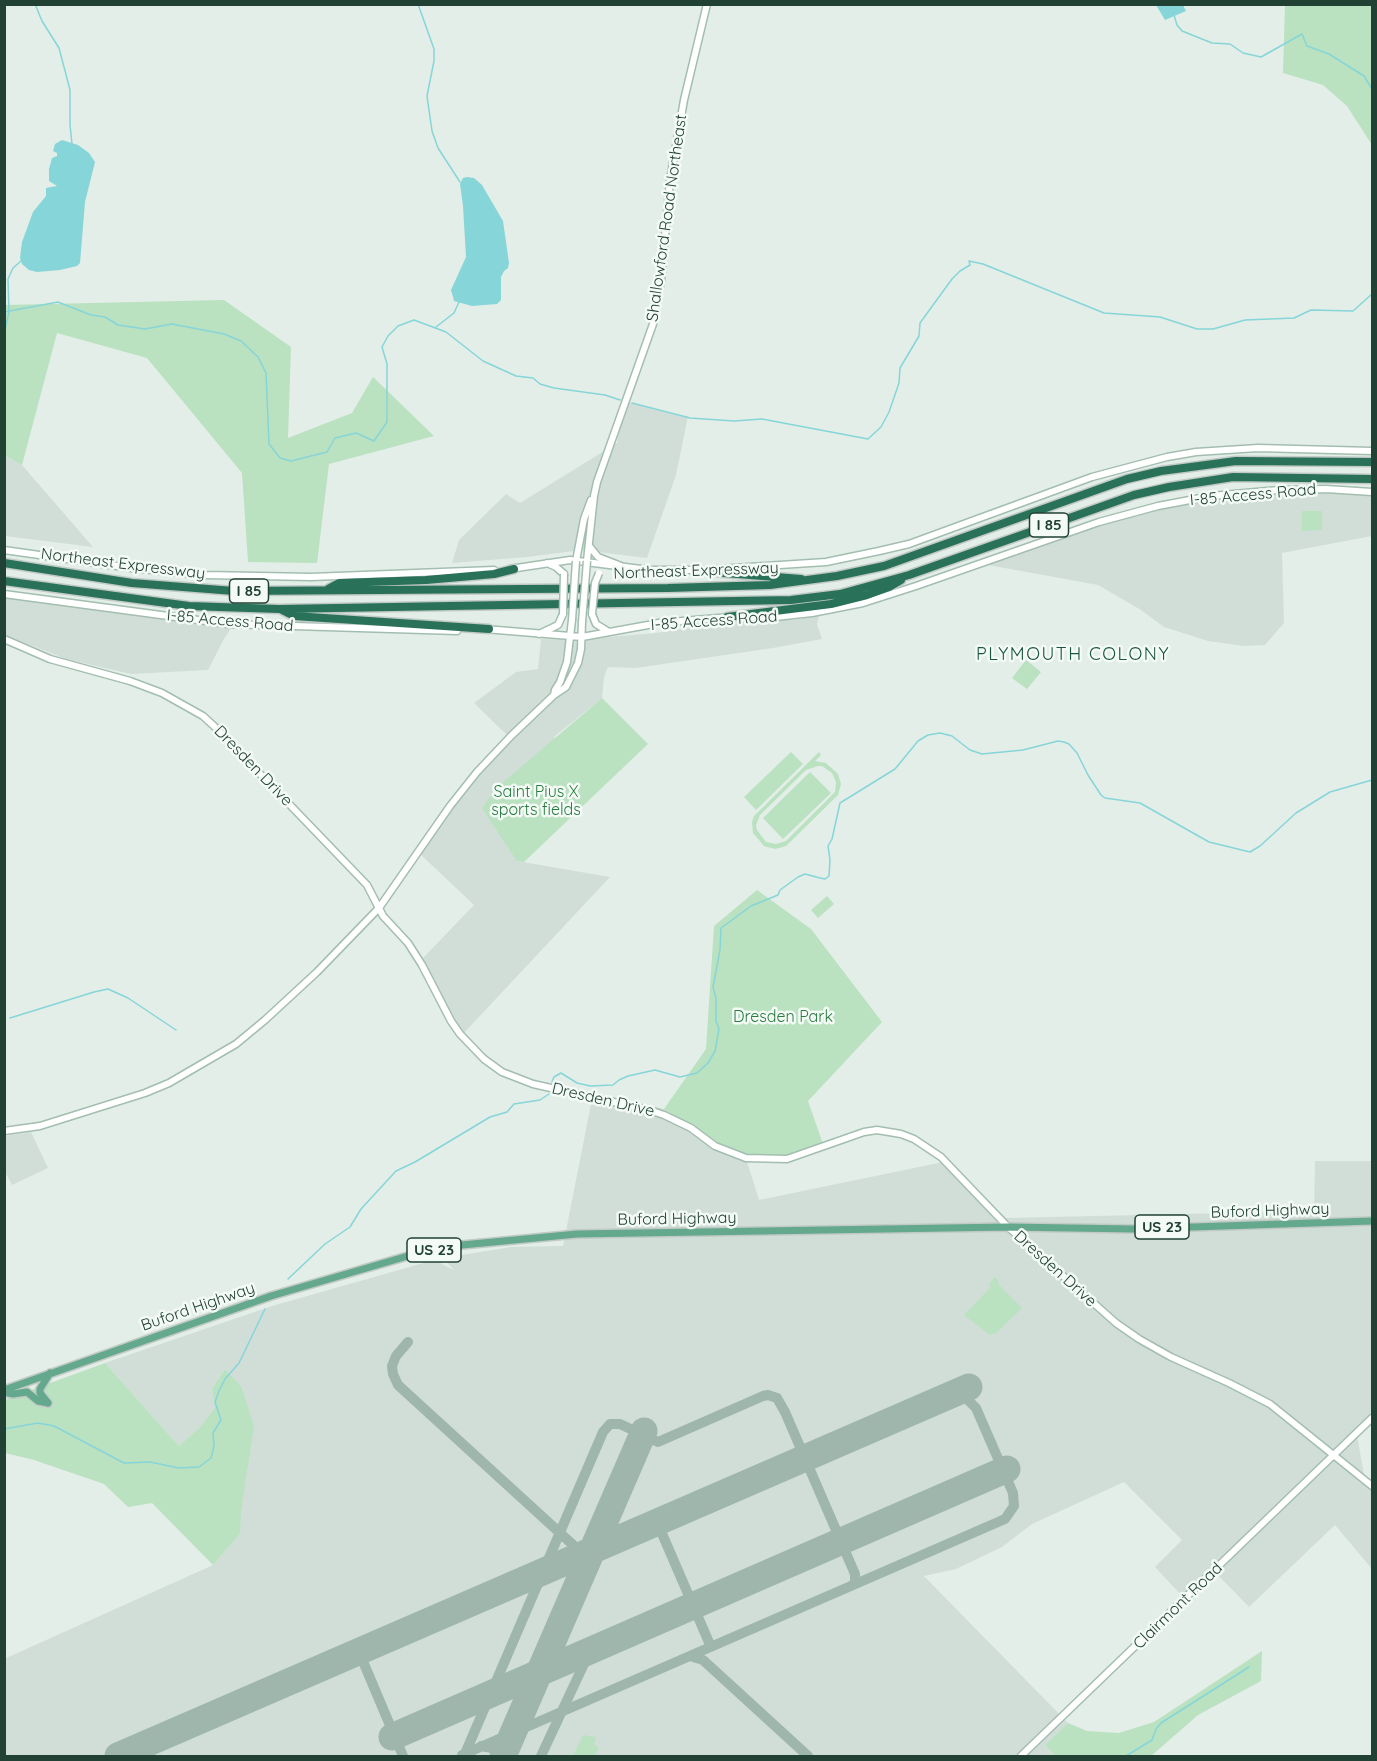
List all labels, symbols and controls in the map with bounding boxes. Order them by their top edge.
street label: Shallowford Road Northeast [643,113,691,323]
street label: I-85 Access Road [1189,480,1317,510]
road number: I 85 [1030,513,1068,537]
street label: Northeast Expressway [40,544,206,584]
street label: Northeast Expressway [613,559,779,583]
road number: I 85 [230,579,268,603]
street label: I-85 Access Road [166,606,294,636]
street label: I-85 Access Road [650,607,778,635]
district label: PLYMOUTH COLONY [976,644,1170,666]
street label: Dresden Drive [210,722,296,810]
park label: Saint Pius X sports fields [491,782,581,820]
park label: Dresden Park [733,1007,833,1027]
street label: Dresden Drive [550,1079,656,1121]
street label: Buford Highway [1210,1199,1330,1223]
street label: Buford Highway [617,1208,737,1230]
road number: US 23 [1135,1215,1189,1239]
street label: Dresden Drive [1010,1227,1100,1311]
road number: US 23 [407,1238,461,1262]
street label: Buford Highway [139,1279,257,1335]
street label: Clairmont Road [1129,1559,1227,1653]

